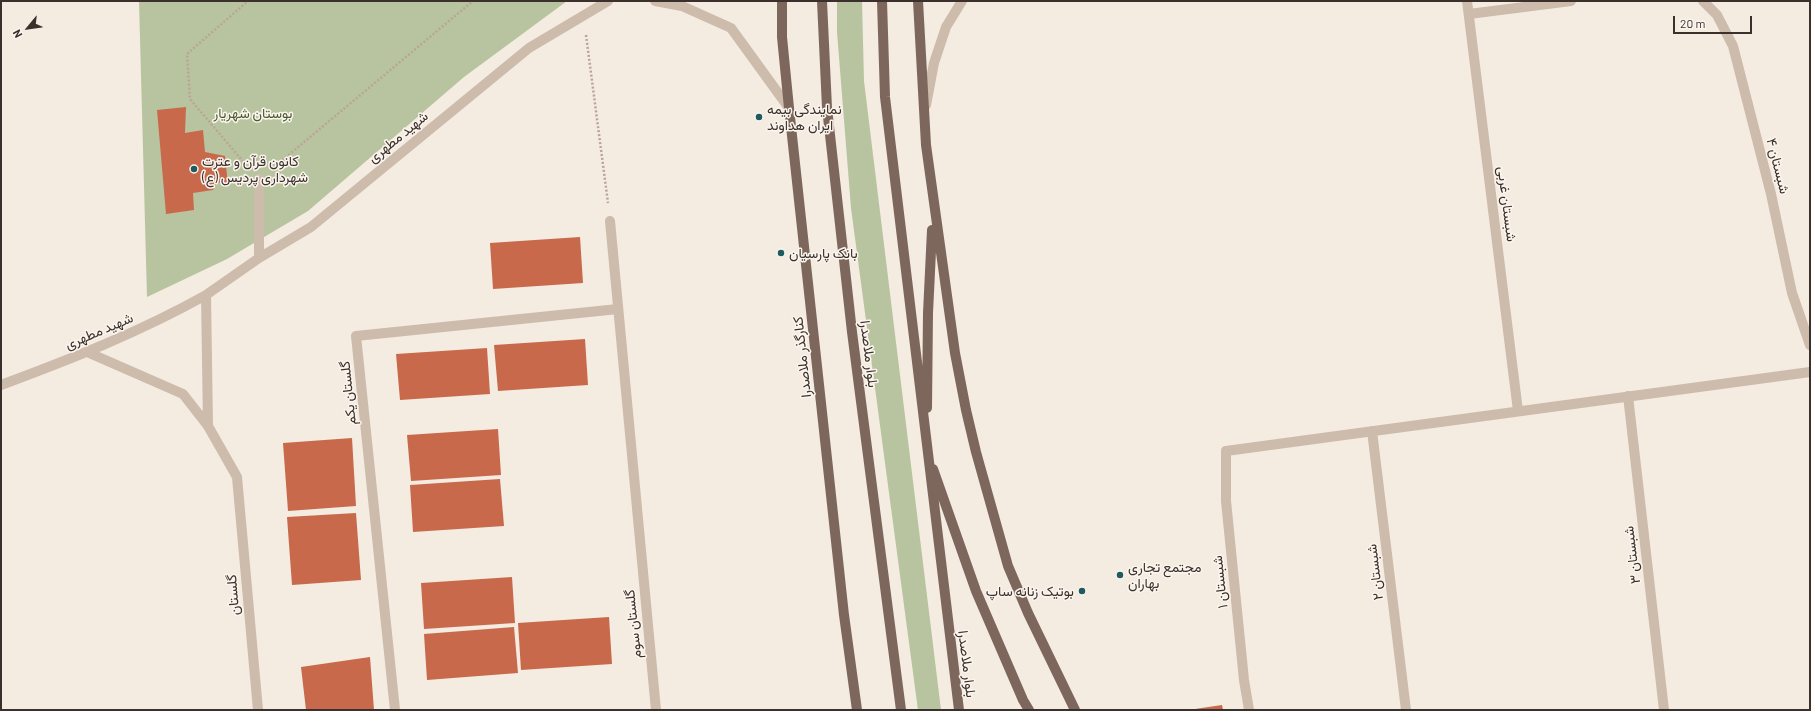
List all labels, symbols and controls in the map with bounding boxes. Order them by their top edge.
north arrow [8,8,48,48]
scale bar [1675,8,1754,34]
text: 20 m [1680,16,1706,30]
text: N [10,28,25,40]
place label: نمایندگی بیمه ایران هداوند [767,101,842,134]
park label: بوستان شهریار [214,105,292,121]
street label: شهید مطهری [365,108,431,166]
marker: نمایندگی بیمه ایران هداوند [754,112,764,122]
street label: شبستان ۴ [1763,136,1793,196]
place label: کانون قرآن و عترت (ع) شهرداری پردیس [202,153,308,186]
marker: کانون قرآن و عترت (ع) شهرداری پردیس [189,164,199,174]
street label: شبستان غربی [1494,165,1520,243]
place label: بانک پارسیان [789,245,858,261]
marker: بانک پارسیان [776,248,786,258]
street label: شهید مطهری [62,309,136,353]
street label: کنارگذر ملاصدرا [789,316,815,398]
street label: بلوار ملاصدرا [857,319,881,389]
street label: گلستان یکم [336,360,360,426]
street label: شبستان ۳ [1620,525,1644,585]
street label: شبستان ۲ [1363,543,1387,601]
street label: شبستان ۱ [1209,555,1231,609]
place label: مجتمع تجاری بهاران [1128,559,1201,592]
marker: مجتمع تجاری بهاران [1115,570,1125,580]
street label: گلستان [223,574,243,616]
place label: بوتیک زنانه ساپ [986,583,1074,599]
marker: بوتیک زنانه ساپ [1077,586,1087,596]
street label: گلستان سوم [621,589,645,659]
street label: بلوار ملاصدرا [955,629,979,699]

